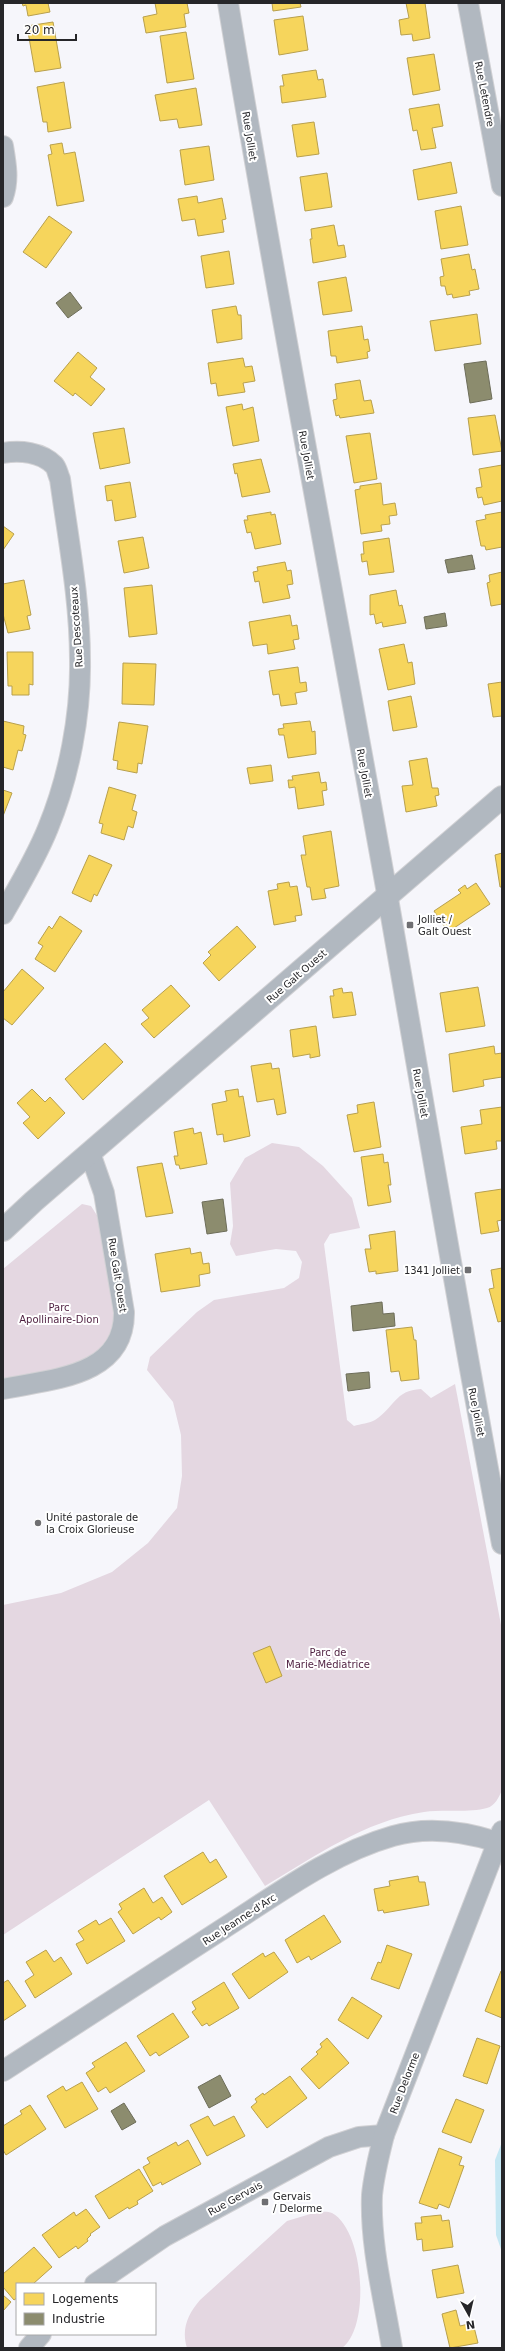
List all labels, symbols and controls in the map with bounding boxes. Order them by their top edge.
scale bar [18,16,76,42]
text: 20 m [24,23,55,37]
street label: Rue Letendre [473,60,496,128]
street label: Rue Jolliet [240,111,259,162]
street label: Rue Jolliet [297,430,316,481]
street label: Rue Descoteaux [68,586,85,668]
street label: Rue Jolliet [355,748,374,799]
place label: Jolliet / Galt Ouest [417,914,471,937]
marker: Jolliet / Galt Ouest [405,920,415,930]
street label: Rue Galt Ouest [264,947,328,1005]
street label: Rue Jolliet [411,1068,430,1119]
street label: Rue Galt Ouest [106,1237,129,1313]
place label: 1341 Jolliet [404,1265,460,1276]
marker: 1341 Jolliet [463,1265,473,1275]
park label: Parc Apollinaire-Dion [19,1302,99,1325]
street label: Rue Jolliet [466,1387,487,1438]
place label: Unité pastorale de la Croix Glorieuse [46,1512,138,1535]
marker: Unité pastorale de la Croix Glorieuse [33,1518,43,1528]
park label: Parc de Marie-Médiatrice [286,1647,370,1670]
street label: Rue Jeanne-d'Arc [201,1892,278,1947]
street label: Rue Delorme [388,2051,421,2115]
street label: Rue Gervais [206,2179,264,2218]
place label: Gervais / Delorme [273,2191,322,2214]
marker: Gervais / Delorme [260,2197,270,2207]
legend [16,2283,156,2335]
text: Logements [52,2292,118,2306]
north arrow [449,2295,489,2335]
text: Industrie [52,2312,105,2326]
text: N [465,2317,476,2331]

